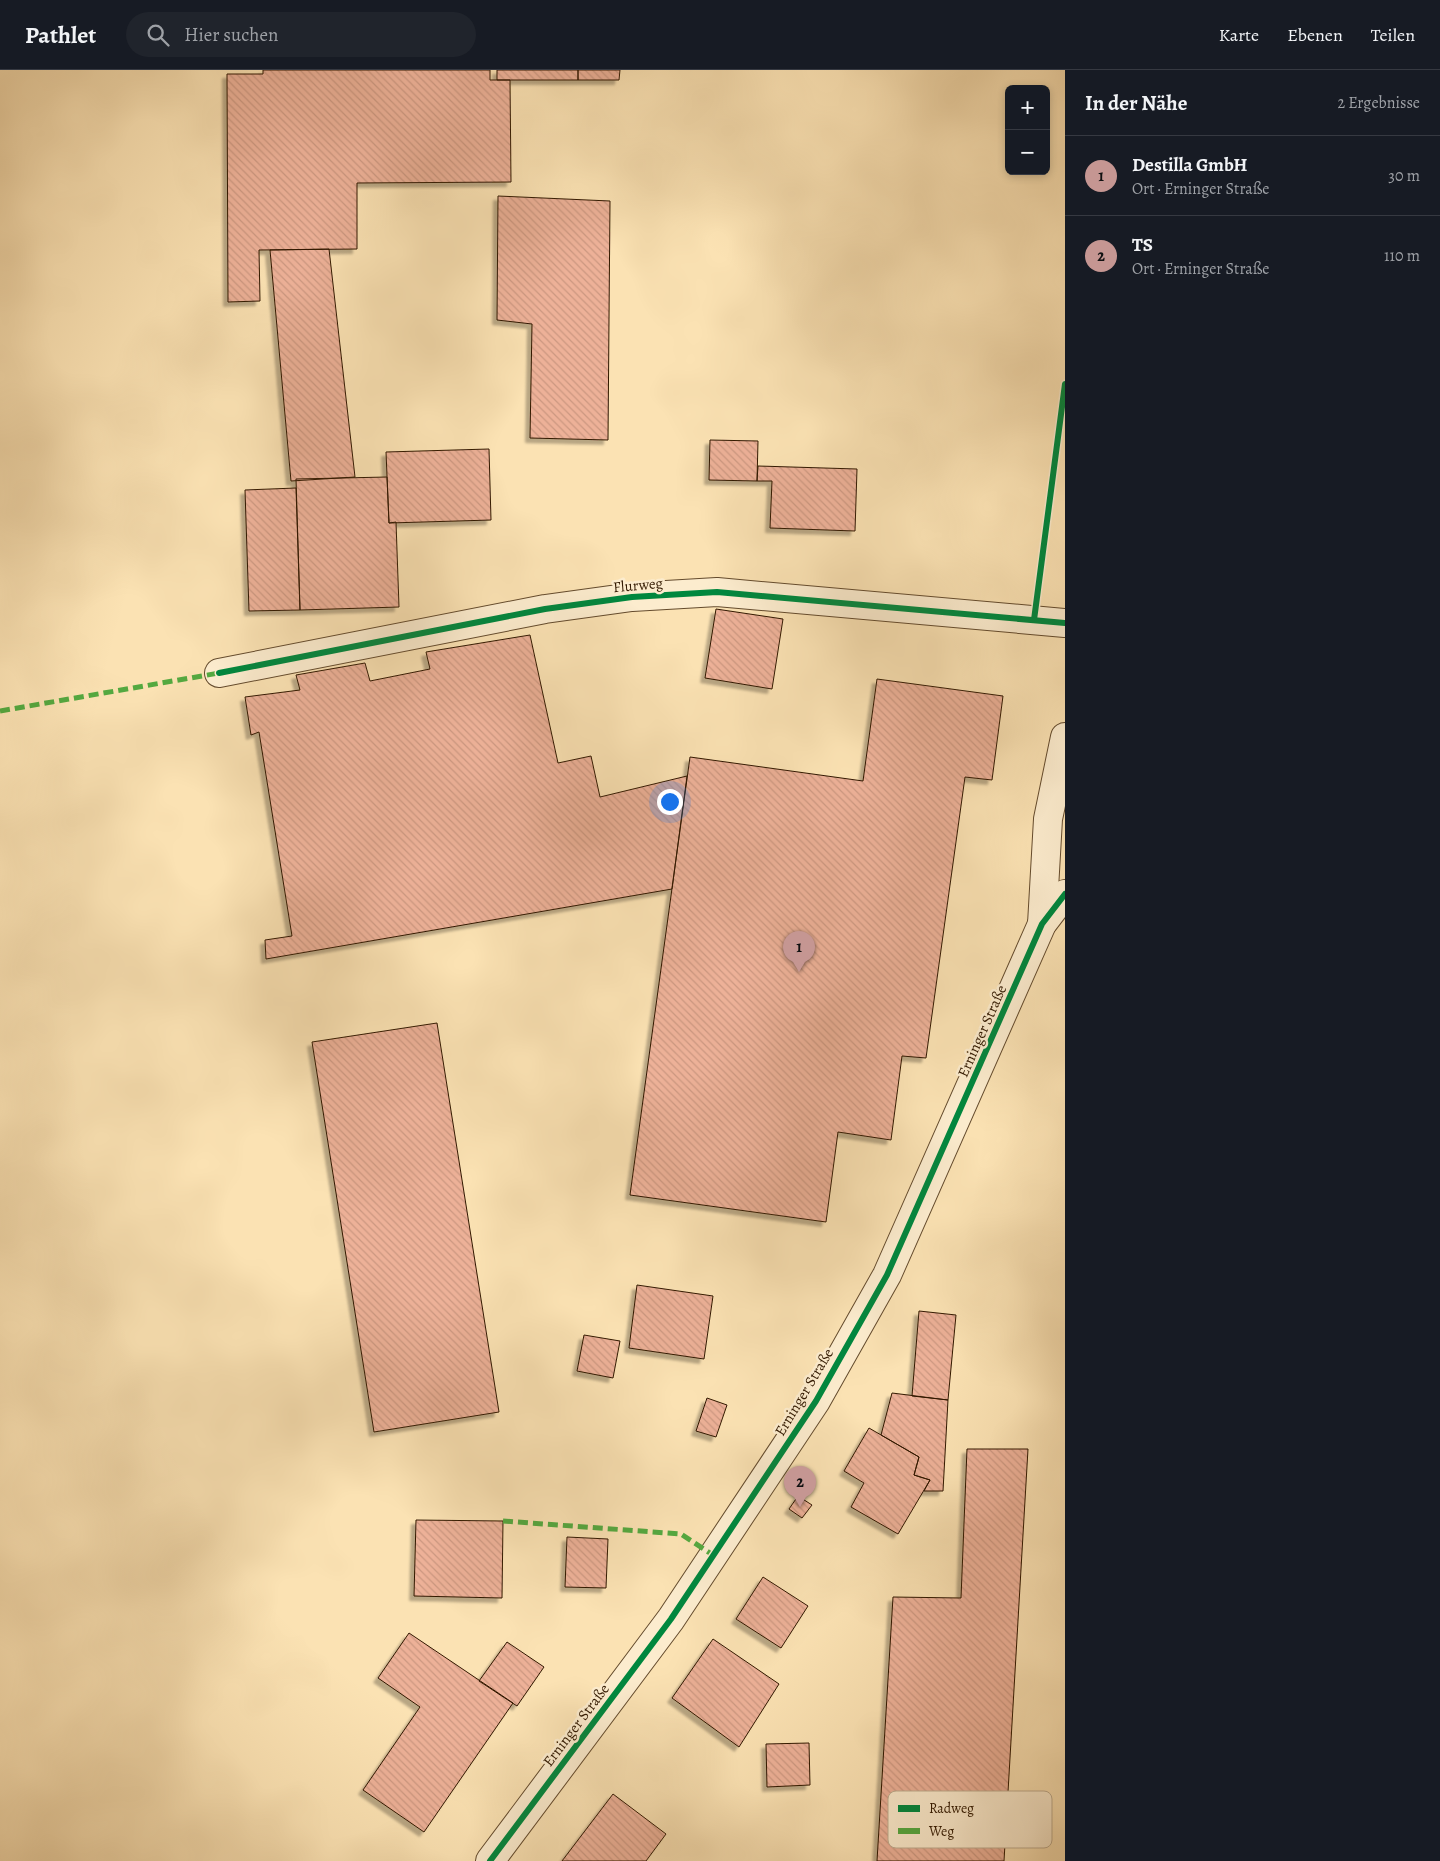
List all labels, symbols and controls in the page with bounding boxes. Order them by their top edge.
search box [126,12,476,57]
text: Pathlet [25,19,96,51]
icon: search [144,21,172,49]
text: Hier suchen [184,22,278,48]
text: Karte [1219,23,1259,47]
text: Ebenen [1287,23,1343,47]
text: Teilen [1371,23,1415,47]
map controls [1005,85,1050,175]
button: + [1005,85,1050,130]
text: In der Nähe [1085,89,1187,117]
text: 2 Ergebnisse [1338,92,1420,114]
button: − [1005,130,1050,175]
text: Destilla GmbH [1132,152,1248,178]
text: 1 [1098,165,1104,187]
text: 30 m [1388,165,1420,187]
text: Ort · Erninger Straße [1132,178,1269,200]
text: TS [1132,232,1153,258]
text: 2 [1097,245,1105,267]
text: 110 m [1384,245,1420,267]
text: Ort · Erninger Straße [1132,258,1269,280]
street label: Flurweg [612,573,664,597]
your location [657,789,683,815]
pin: 1 [783,931,815,972]
street label: Erninger Straße [953,982,1011,1080]
street label: Erninger Straße [770,1344,838,1440]
pin: 2 [784,1466,816,1507]
street label: Erninger Straße [538,1679,614,1770]
legend [888,1791,1052,1848]
text: Radweg [929,1799,974,1818]
text: Weg [928,1822,954,1841]

